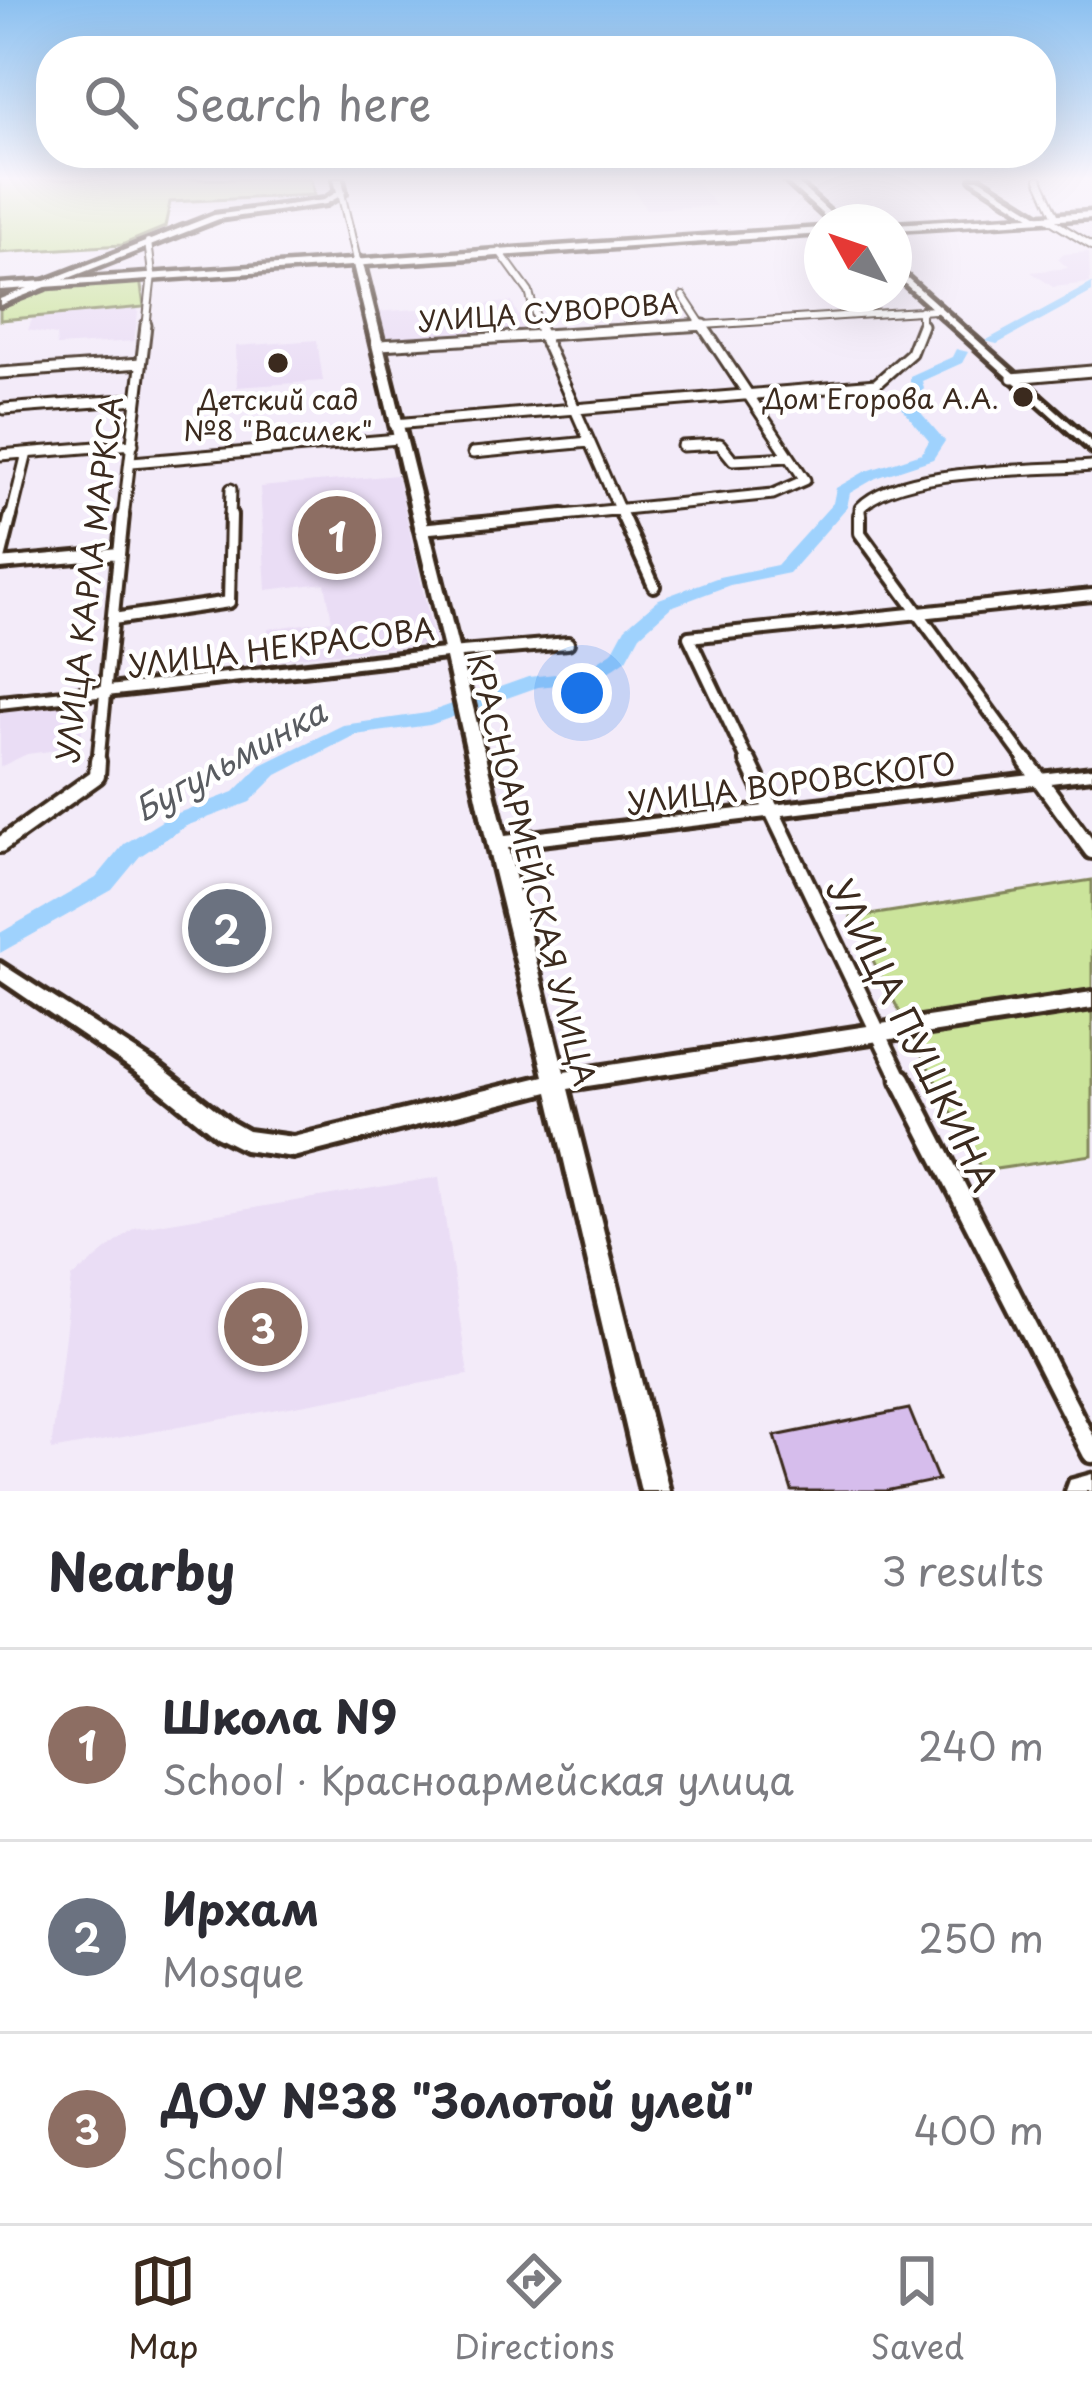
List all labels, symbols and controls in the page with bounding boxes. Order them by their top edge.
search box [36,36,1056,168]
text: Search here [174,68,431,136]
icon: search [78,69,144,135]
north arrow [804,204,912,312]
street label: УЛИЦА СУВОРОВА [416,281,680,341]
marker: Детский сад №8 "Василек" [265,350,291,376]
place label: Дом Егорова А.А. [762,377,999,418]
place label: Детский сад №8 "Василек" [183,378,373,450]
marker: Дом Егорова А.А. [1010,384,1036,410]
street label: УЛИЦА КАРЛА МАРКСА [43,393,133,765]
pin: 1 [298,490,376,580]
street label: УЛИЦА НЕКРАСОВА [125,605,437,687]
street label: КРАСНОАРМЕЙСКАЯ УЛИЦА [457,648,609,1090]
your location [552,663,612,723]
water label: Бугульминка [124,685,336,833]
street label: УЛИЦА ВОРОВСКОГО [624,739,958,825]
street label: УЛИЦА ПУШКИНА [815,868,1013,1200]
pin: 2 [188,883,266,973]
pin: 3 [224,1282,302,1372]
text: Nearby [48,1531,235,1608]
text: 3 results [881,1540,1044,1599]
text: Школа N9 [162,1681,397,1749]
text: 1 [78,1715,96,1774]
text: 240 m [918,1715,1044,1774]
text: School · Красноармейская улица [162,1749,794,1808]
text: Ирхам [162,1873,319,1941]
text: 2 [73,1907,101,1966]
text: 250 m [919,1907,1044,1966]
text: Mosque [162,1941,304,2000]
text: ДОУ №38 "Золотой улей" [162,2065,754,2133]
text: 3 [74,2099,100,2158]
text: 400 m [914,2099,1044,2158]
text: School [162,2133,285,2192]
tab: Map [128,2248,198,2370]
tab: Directions [454,2248,615,2370]
tab: Saved [870,2248,964,2370]

